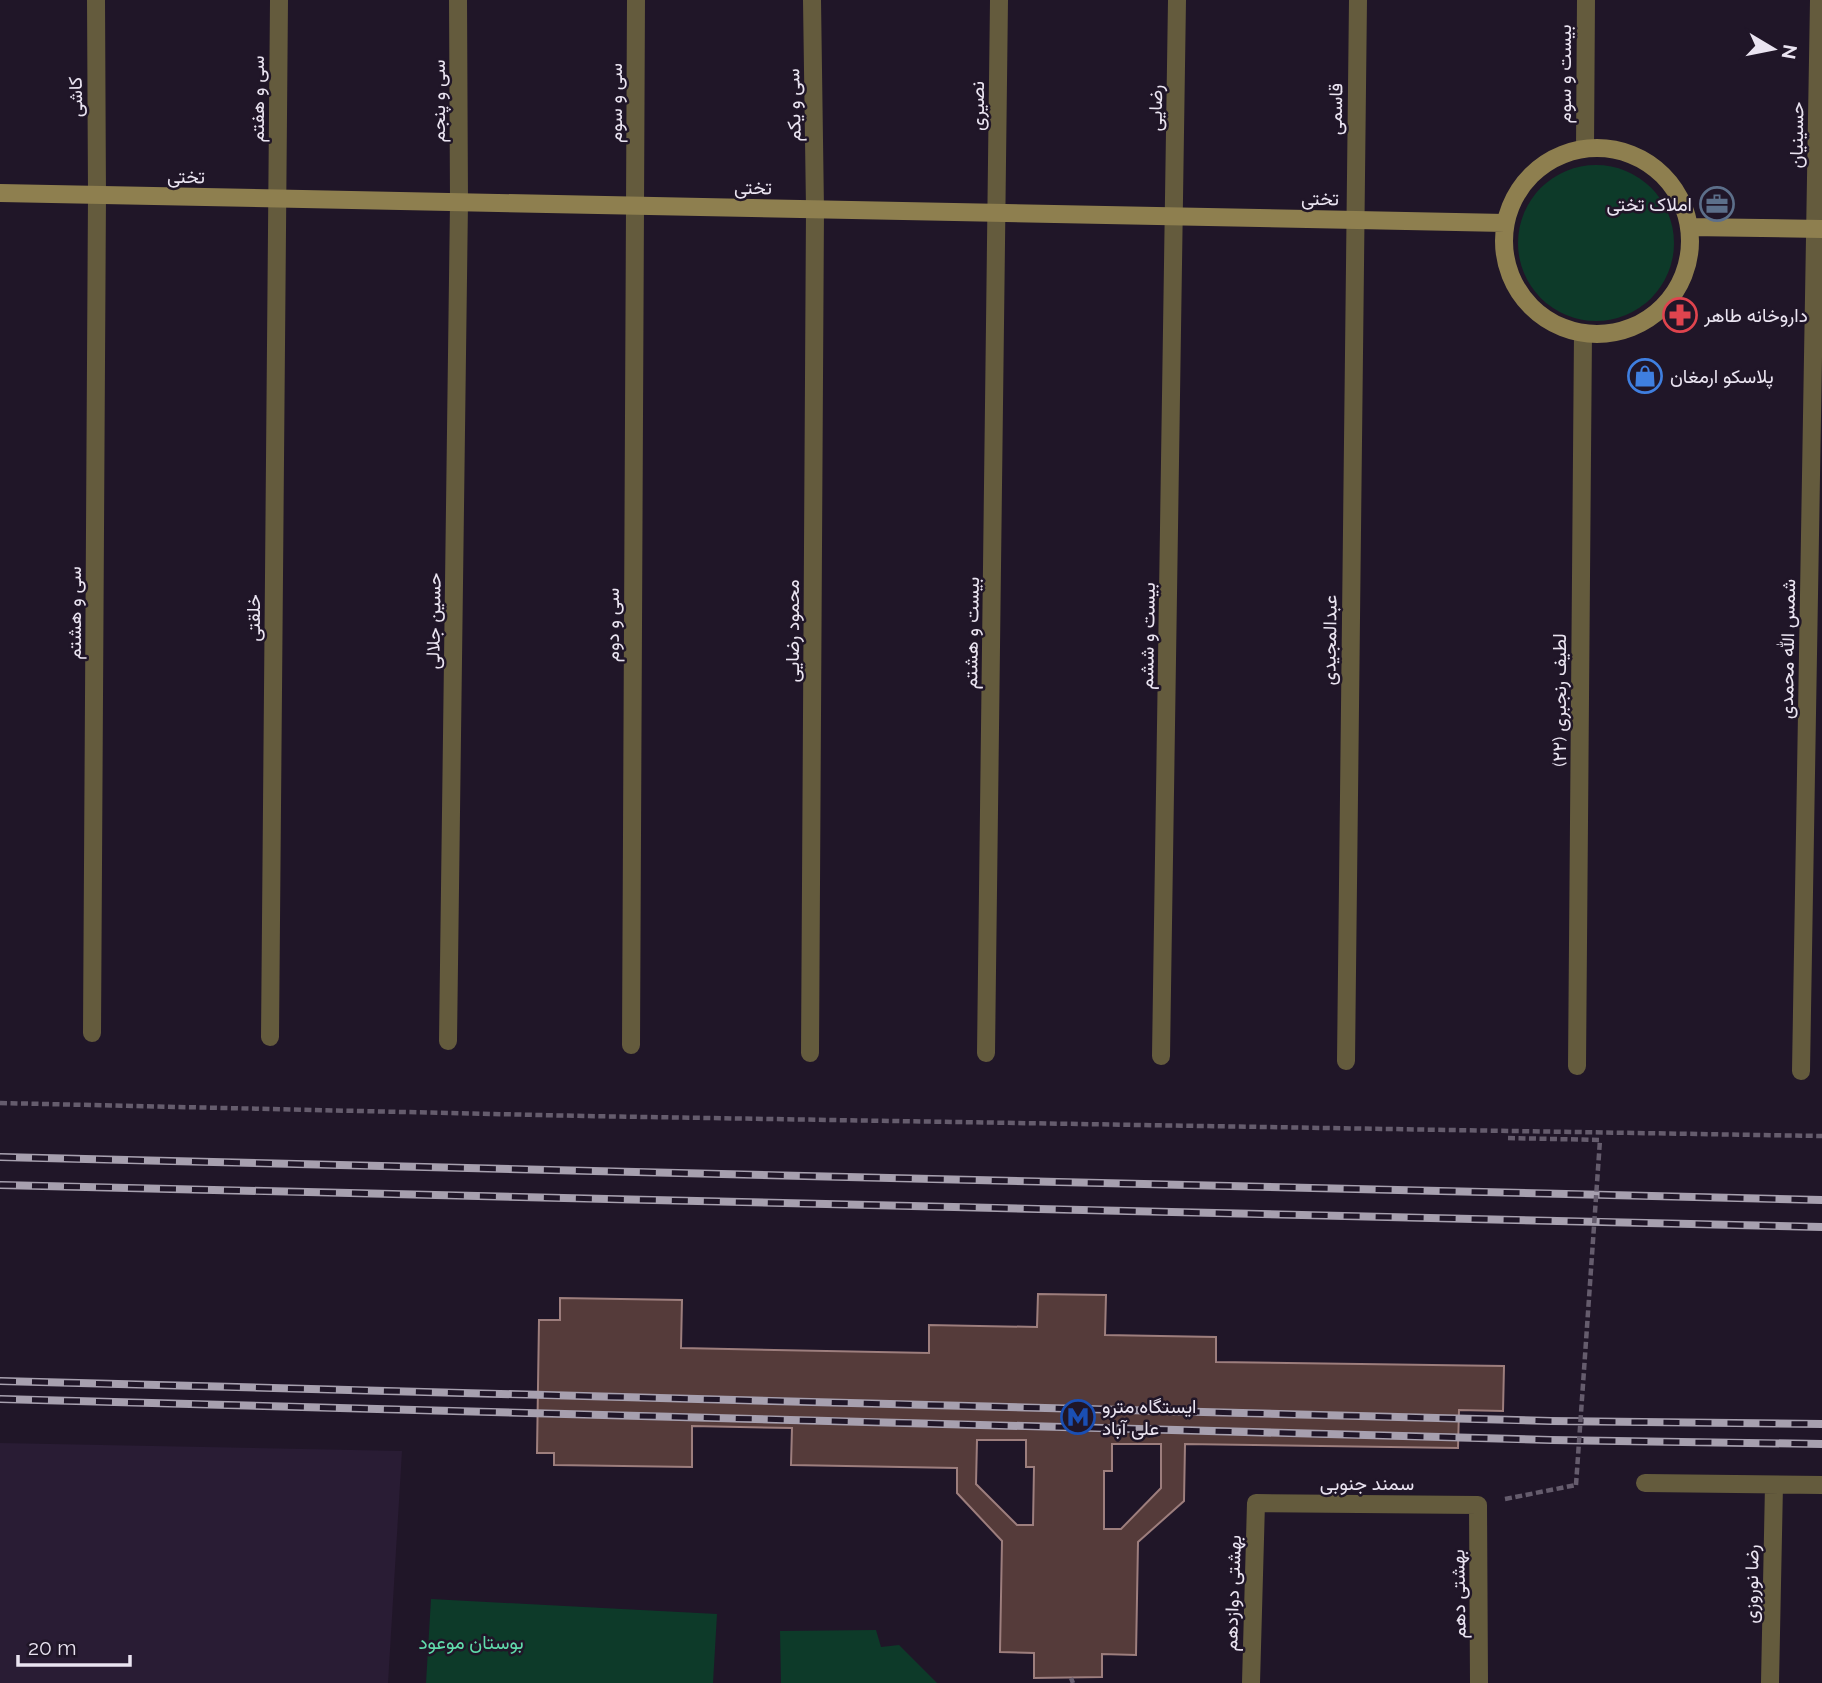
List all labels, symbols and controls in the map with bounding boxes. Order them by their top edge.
north arrow [1738,14,1808,84]
street label: بیست و سوم [1553,24,1577,124]
text: N [1778,43,1802,61]
street label: سی و هفتم [246,56,270,142]
street label: سی و پنجم [427,60,452,142]
street label: سی و سوم [604,63,628,143]
street label: سی و یکم [781,68,807,142]
street label: کاشی [64,76,87,118]
street label: نصیری [966,81,989,131]
street label: قاسمی [1324,83,1347,135]
street label: رضایی [1144,84,1167,132]
street label: حسینیان [1784,101,1809,169]
street label: تختی [167,165,205,188]
street label: تختی [734,176,772,199]
office icon: املاک تختی [1698,185,1736,223]
street label: تختی [1301,187,1339,210]
place label: املاک تختی [1607,193,1692,216]
pharmacy icon: داروخانه طاهر [1661,296,1699,334]
place label: داروخانه طاهر [1703,304,1808,327]
shop icon: پلاسکو ارمغان [1626,357,1664,395]
place label: پلاسکو ارمغان [1670,365,1774,390]
street label: سی و هشتم [63,566,87,660]
street label: حسین جلالی [421,572,446,670]
street label: بیست و هشتم [959,577,985,689]
street label: محمود رضایی [781,579,804,683]
street label: شمس الله محمدی [1775,579,1800,719]
street label: بیست و ششم [1135,582,1161,690]
street label: سی و دوم [601,588,625,662]
street label: خلقتی [242,594,265,642]
street label: عبدالمجیدی [1317,594,1342,686]
street label: لطیف رنجبری (۲۲) [1548,633,1571,767]
place label: ایستگاه مترو علی آباد [1102,1395,1196,1440]
metro station icon: ایستگاه مترو علی آباد [1059,1398,1097,1436]
street label: سمند جنوبی [1320,1472,1414,1495]
street label: بهشتی دوازدهم [1219,1534,1247,1652]
street label: رضا نوروزی [1739,1544,1764,1624]
street label: بهشتی دهم [1446,1549,1472,1639]
scale bar [18,1624,130,1668]
park label: بوستان موعود [418,1631,524,1654]
text: 20 m [28,1635,76,1660]

